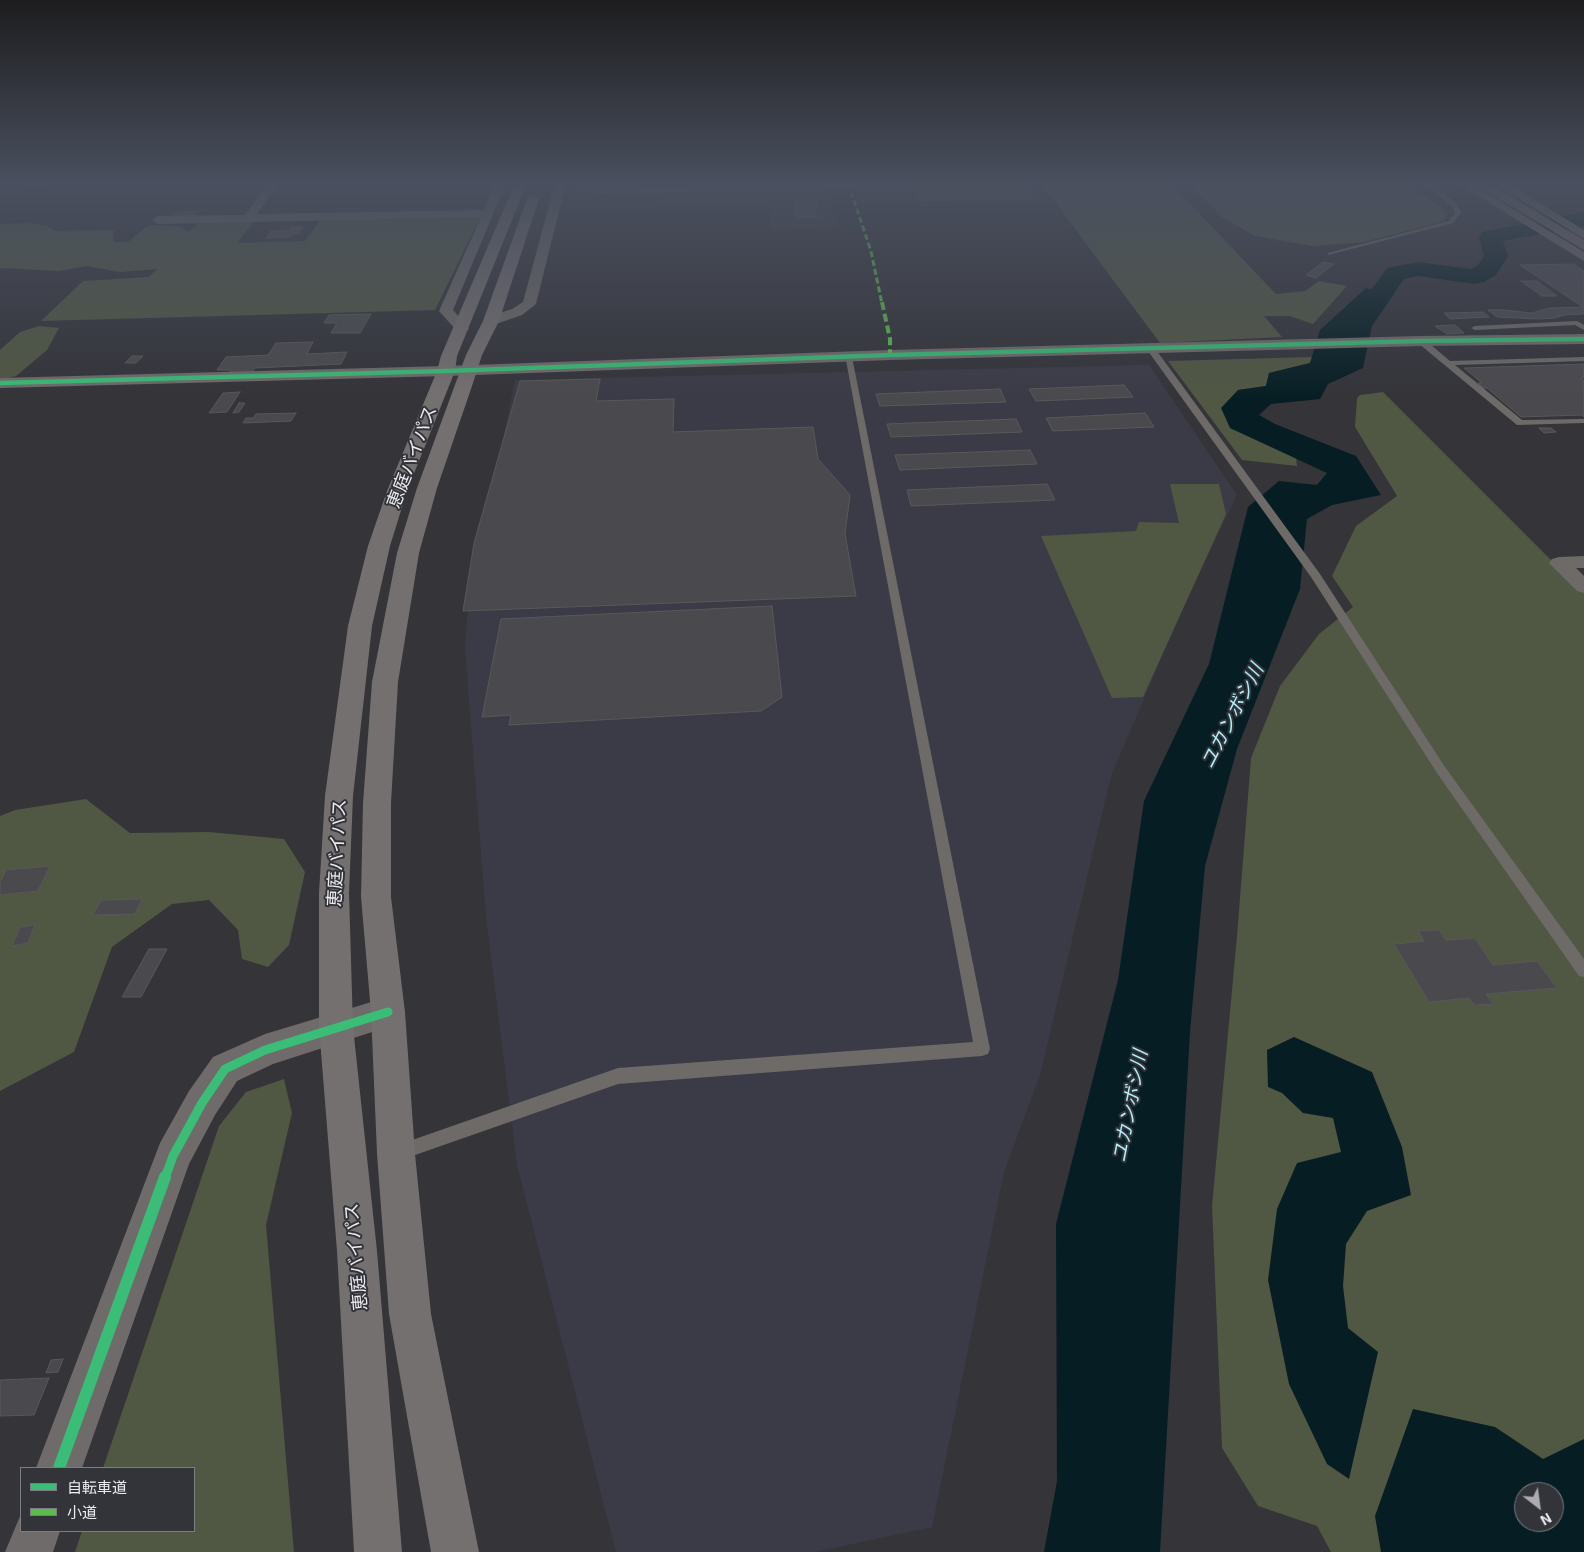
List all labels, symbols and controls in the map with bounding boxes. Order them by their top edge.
street label: 恵庭バイパス [383,403,441,511]
water label: ユカンボシ川 [1196,660,1268,772]
street label: 恵庭バイパス [323,799,351,907]
water label: ユカンボシ川 [1108,1048,1152,1164]
street label: 恵庭バイパス [341,1202,371,1312]
legend [20,1467,195,1532]
text: 自転車道 [67,1478,127,1496]
north arrow [1514,1482,1564,1532]
text: 小道 [67,1503,97,1521]
text: N [1538,1510,1555,1529]

